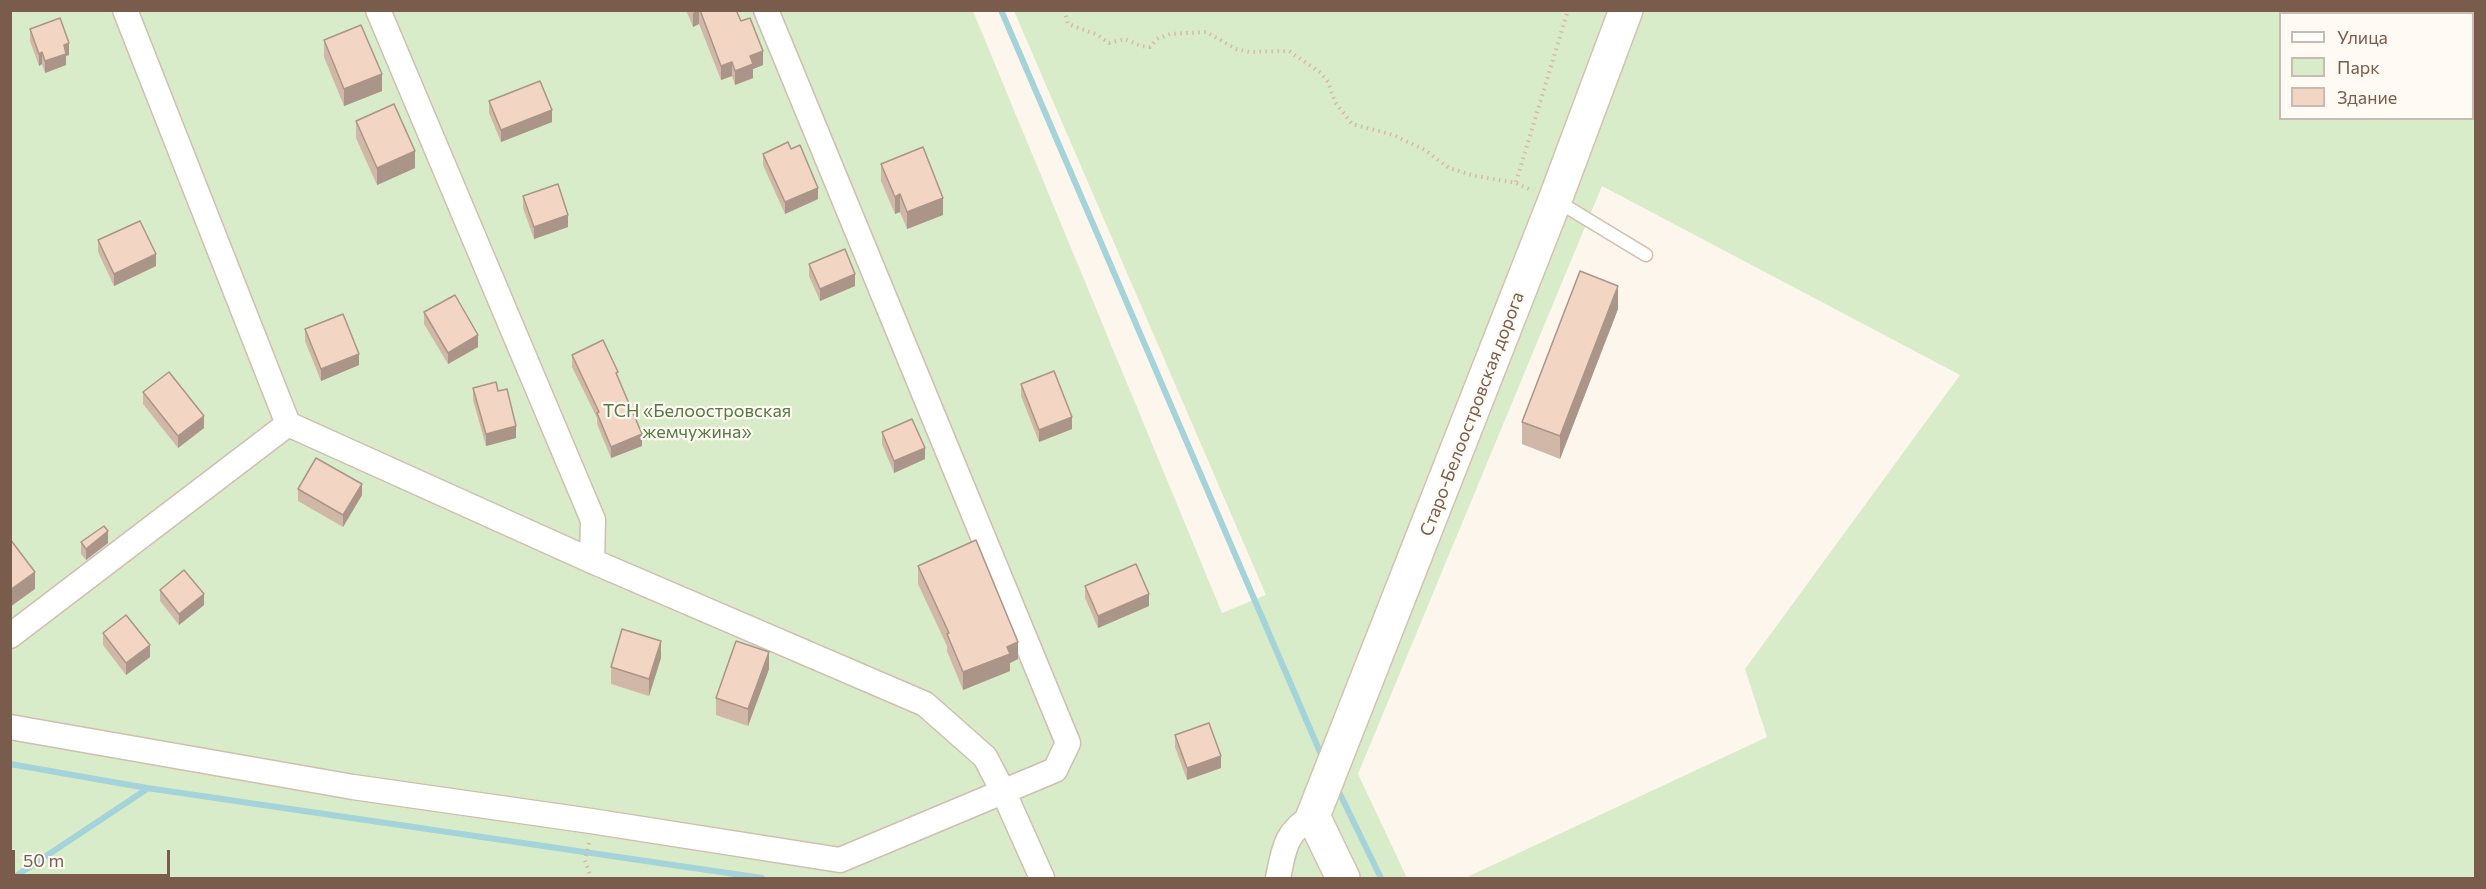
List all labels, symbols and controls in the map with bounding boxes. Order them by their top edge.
legend [2279,12,2474,120]
text: Улица [2337,26,2388,48]
text: Парк [2337,56,2380,78]
text: Здание [2337,86,2397,108]
street label: Старо-Белоостровская дорога [1415,289,1529,539]
park label: ТСН «Белоостровская жемчужина» [603,400,791,442]
scale bar [15,838,172,876]
text: 50 m [23,849,64,871]

